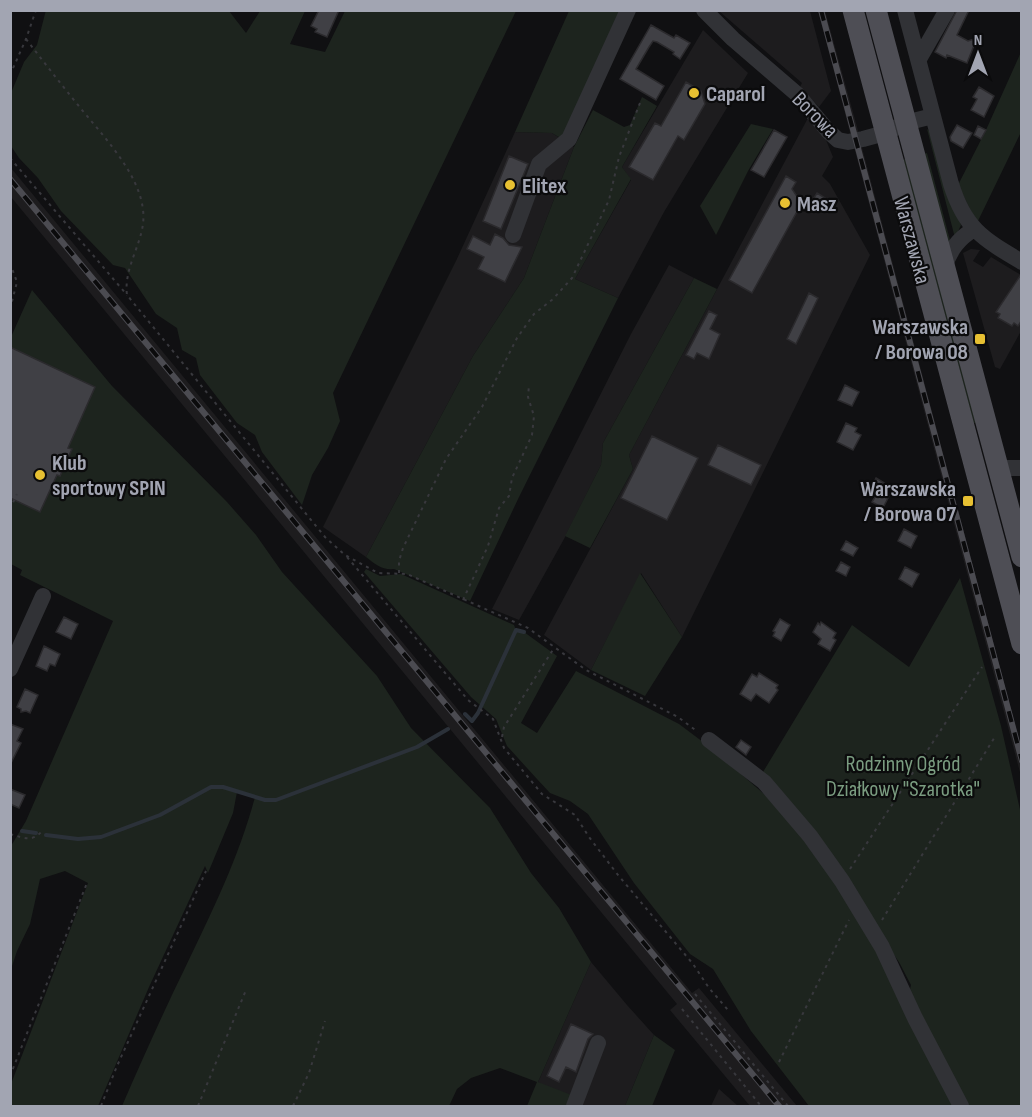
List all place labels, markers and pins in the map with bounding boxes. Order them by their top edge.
place label: Caparol [706,81,765,108]
marker: Caparol [687,86,701,100]
place label: Elitex [522,173,566,200]
marker: Elitex [503,178,517,192]
place label: Masz [797,191,837,218]
marker: Masz [778,196,792,210]
place label: Warszawska / Borowa 08 [872,314,968,366]
marker: Warszawska / Borowa 08 [973,332,987,346]
place label: Klub sportowy SPIN [52,450,166,502]
marker: Klub sportowy SPIN [33,468,47,482]
place label: Warszawska / Borowa 07 [860,476,956,528]
marker: Warszawska / Borowa 07 [961,494,975,508]

